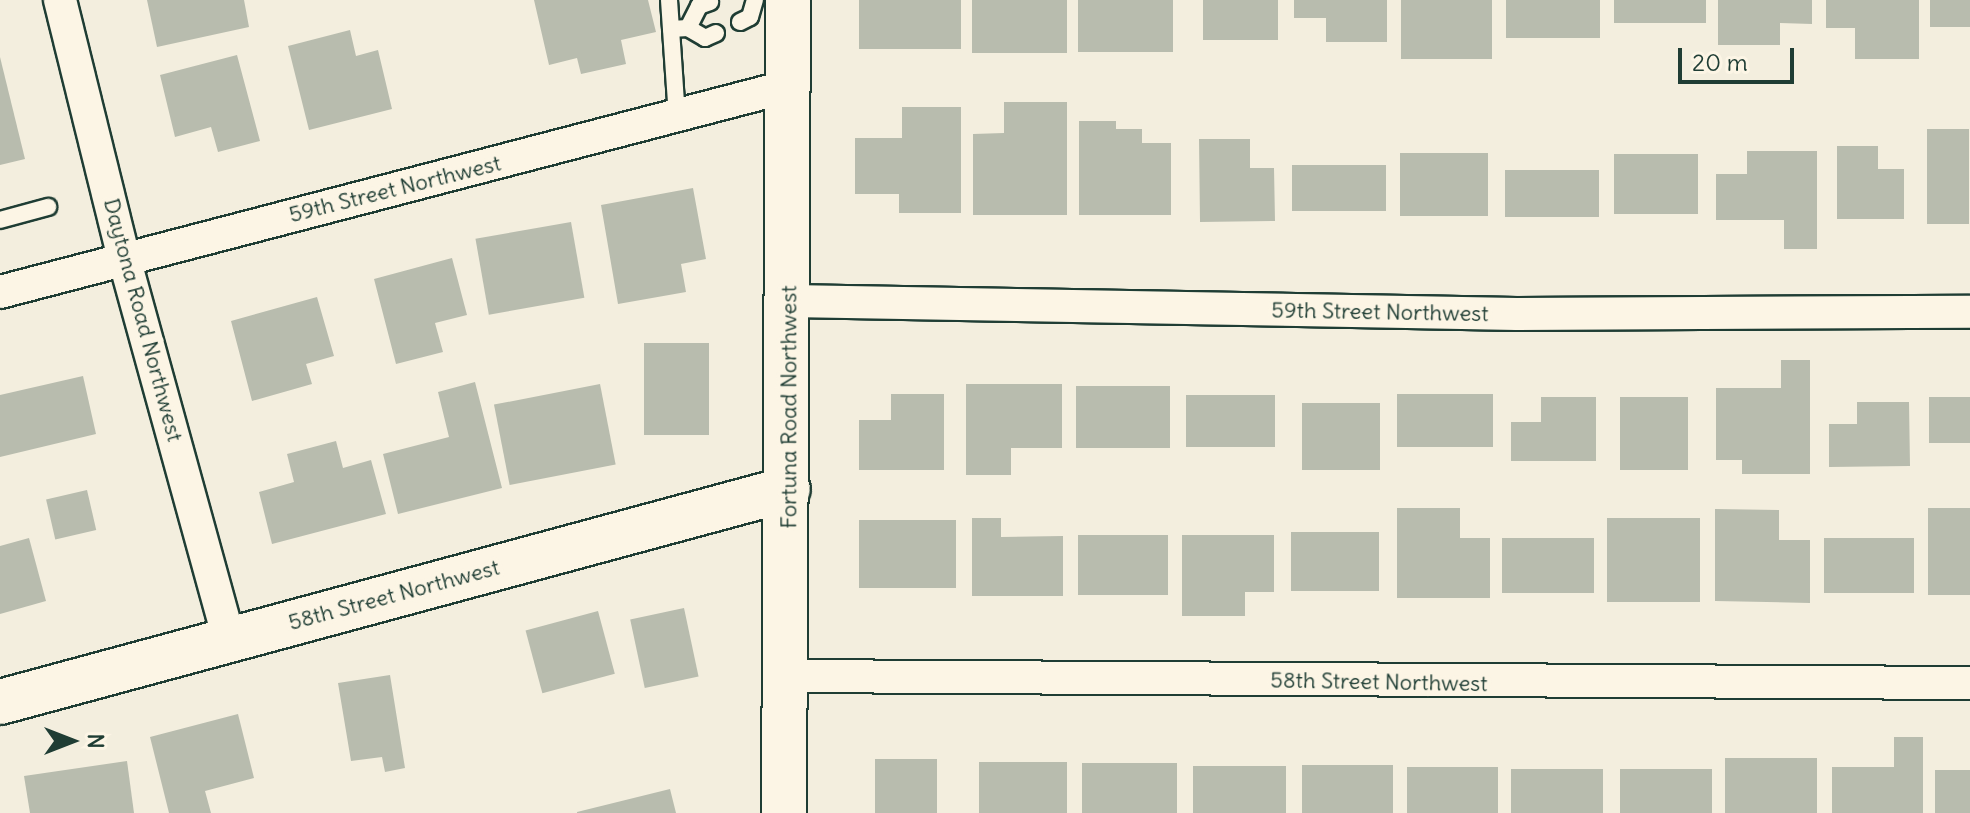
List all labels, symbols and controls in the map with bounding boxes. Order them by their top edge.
scale bar [1682,32,1798,82]
text: 20 m [1692,47,1748,77]
street label: 59th Street Northwest [286,150,504,228]
street label: Daytona Road Northwest [98,196,188,444]
street label: Fortuna Road Northwest [776,285,802,529]
street label: 59th Street Northwest [1271,297,1489,327]
street label: 58th Street Northwest [286,554,502,636]
street label: 58th Street Northwest [1270,667,1488,697]
north arrow [32,701,112,781]
text: N [82,733,110,749]

